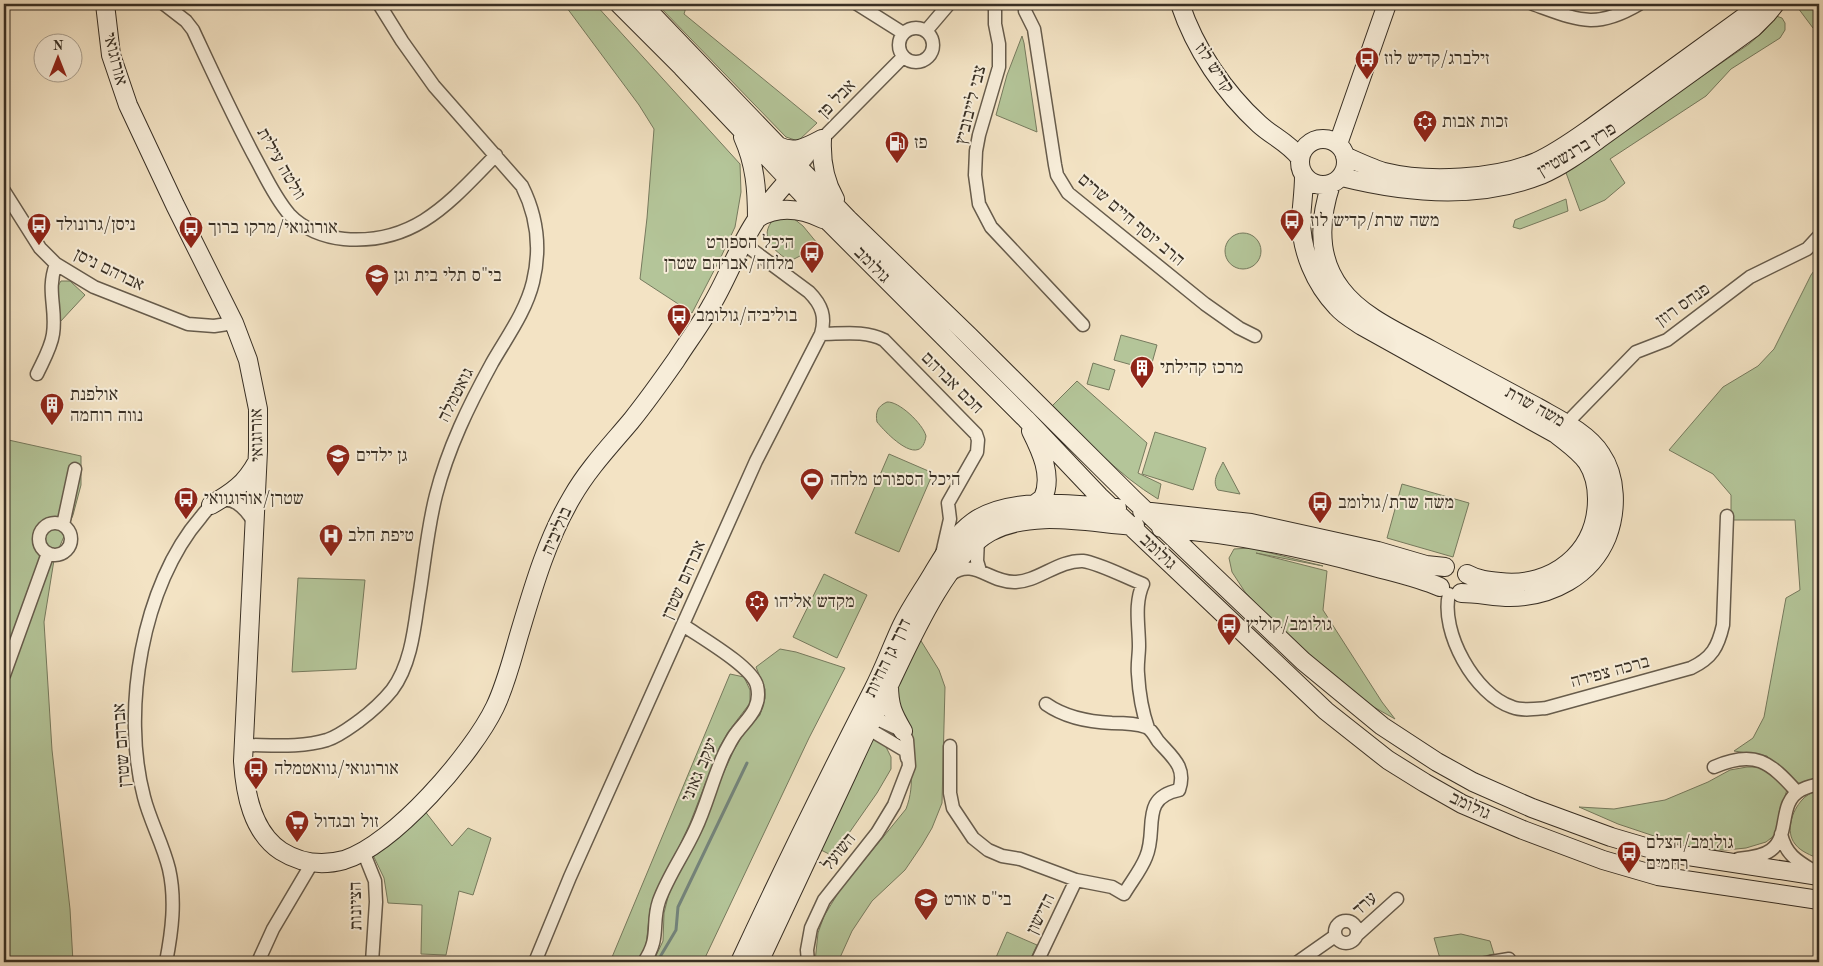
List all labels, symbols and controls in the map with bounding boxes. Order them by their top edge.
street label: אורוגואי [100,31,130,87]
north arrow [32,32,82,82]
text: N [53,39,64,53]
street label: קדיש לוז [1191,39,1238,96]
bus stop icon: זילברג/קדיש לוז [1354,46,1380,80]
place label: זילברג/קדיש לוז [1384,49,1490,68]
street label: צבי לייבוביץ [952,63,989,146]
street label: אבל פן [814,76,859,122]
synagogue icon: זכות אבות [1412,109,1438,143]
place label: זכות אבות [1442,113,1508,131]
street label: פרץ ברנשטיין [1535,120,1619,180]
street label: וולטה עילית [253,124,310,203]
fuel station icon: פז [884,130,910,164]
place label: פז [914,134,928,152]
street label: הרב יוסף חיים שרים [1074,170,1188,270]
bus stop icon: משה שרת/קדיש לוז [1279,208,1305,242]
place label: משה שרת/קדיש לוז [1310,211,1439,230]
bus stop icon: ניסן/גרונולד [26,212,52,246]
place label: ניסן/גרונולד [56,215,136,234]
bus stop icon: אורוגואי/מרקו ברוך [178,215,204,249]
place label: אורוגואי/מרקו ברוך [208,219,338,237]
place label: היכל הספורט מלחה/אברהם שטרן [664,233,794,273]
bus stop icon: היכל הספורט מלחה/אברהם שטרן [799,240,825,274]
street label: גולומב [850,243,894,287]
street label: אברהם ניסן [71,245,147,295]
school or university icon: בי"ס תלי בית וגן [364,263,390,297]
place label: בי"ס תלי בית וגן [394,266,502,285]
street label: פנחס רוזן [1653,280,1713,330]
bus stop icon: בוליביה/גולומב [666,303,692,337]
place label: בוליביה/גולומב [696,306,798,325]
street label: חכם אברהם [918,349,986,417]
building icon: מרכז קהילתי [1129,355,1155,389]
place label: מרכז קהילתי [1160,358,1243,377]
street label: גואטמלה [434,365,477,425]
street label: משה שרת [1502,383,1568,431]
place label: אולפנת נווה רוחמה [70,385,143,425]
building icon: אולפנת נווה רוחמה [39,392,65,426]
street label: אורוגואי [248,408,266,462]
school or university icon: גן ילדים [325,443,351,477]
place label: גן ילדים [356,446,408,465]
sports icon: היכל הספורט מלחה [799,467,825,501]
place label: היכל הספורט מלחה [830,470,960,489]
bus stop icon: שטרן/אורוגוואי [173,486,199,520]
place label: שטרן/אורוגוואי [204,490,304,508]
bus stop icon: משה שרת/גולומב [1307,490,1333,524]
place label: משה שרת/גולומב [1338,493,1454,512]
street label: בוליביה [538,504,576,558]
hospital icon: טיפת חלב [318,523,344,557]
place label: טיפת חלב [348,526,414,545]
street label: גולומב [1136,530,1181,573]
street label: אברהם שטרן [659,538,709,622]
synagogue icon: מקדש אליהו [744,589,770,623]
place label: מקדש אליהו [774,592,855,611]
bus stop icon: גולומב/קוליץ [1216,612,1242,646]
place label: גולומב/קוליץ [1246,615,1332,634]
street label: דרך גן החיות [861,616,915,700]
street label: ברכה צפירה [1569,653,1652,691]
street label: אברהם שטרן [110,702,134,788]
street label: יעקב גאוני [678,735,722,805]
bus stop icon: אורוגואי/גוואטמלה [243,756,269,790]
place label: אורוגואי/גוואטמלה [274,759,399,778]
street label: גולומב [1447,788,1494,823]
supermarket icon: זול ובגדול [284,809,310,843]
place label: זול ובגדול [314,812,379,831]
street label: השועל [818,829,859,874]
place label: גולומב/הצלם רחמים [1646,833,1734,873]
bus stop icon: גולומב/הצלם רחמים [1616,840,1642,874]
street label: הציונות [347,881,365,931]
school or university icon: בי"ס אורט [913,887,939,921]
street label: ערד [1350,889,1380,919]
place label: בי"ס אורט [944,891,1012,909]
street label: הדישון [1024,891,1058,937]

